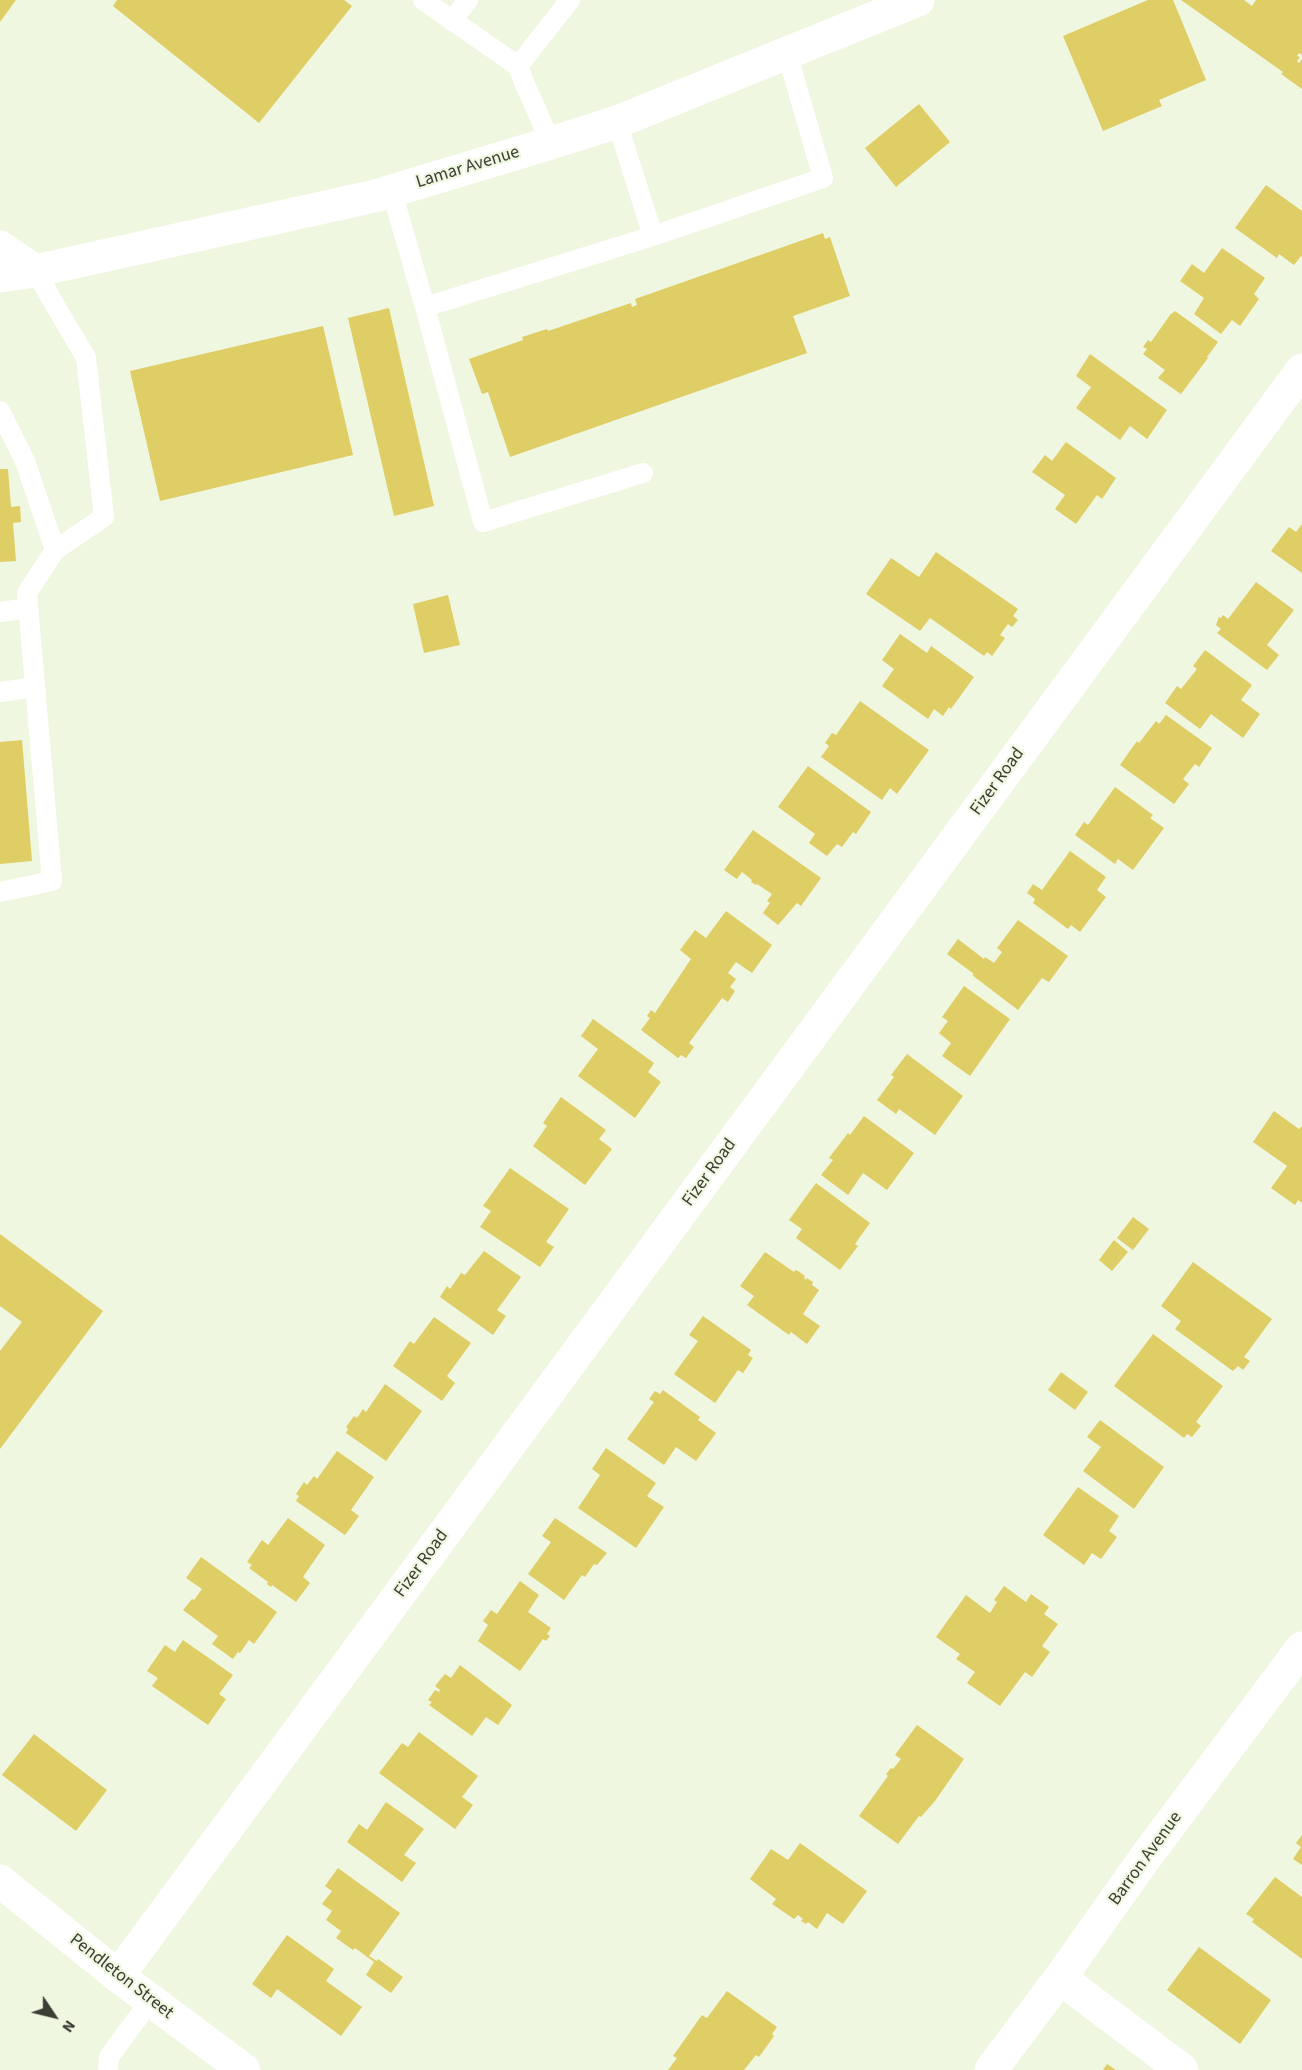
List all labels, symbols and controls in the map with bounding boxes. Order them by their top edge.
street label: Lamar Avenue [414,142,522,194]
street label: Fizer Road [966,744,1030,820]
street label: Fizer Road [678,1135,742,1211]
street label: Fizer Road [390,1526,454,1602]
street label: Barron Avenue [1105,1808,1187,1910]
street label: Pendleton Street [65,1930,177,2024]
north arrow [24,1986,84,2046]
text: N [57,2016,81,2037]

